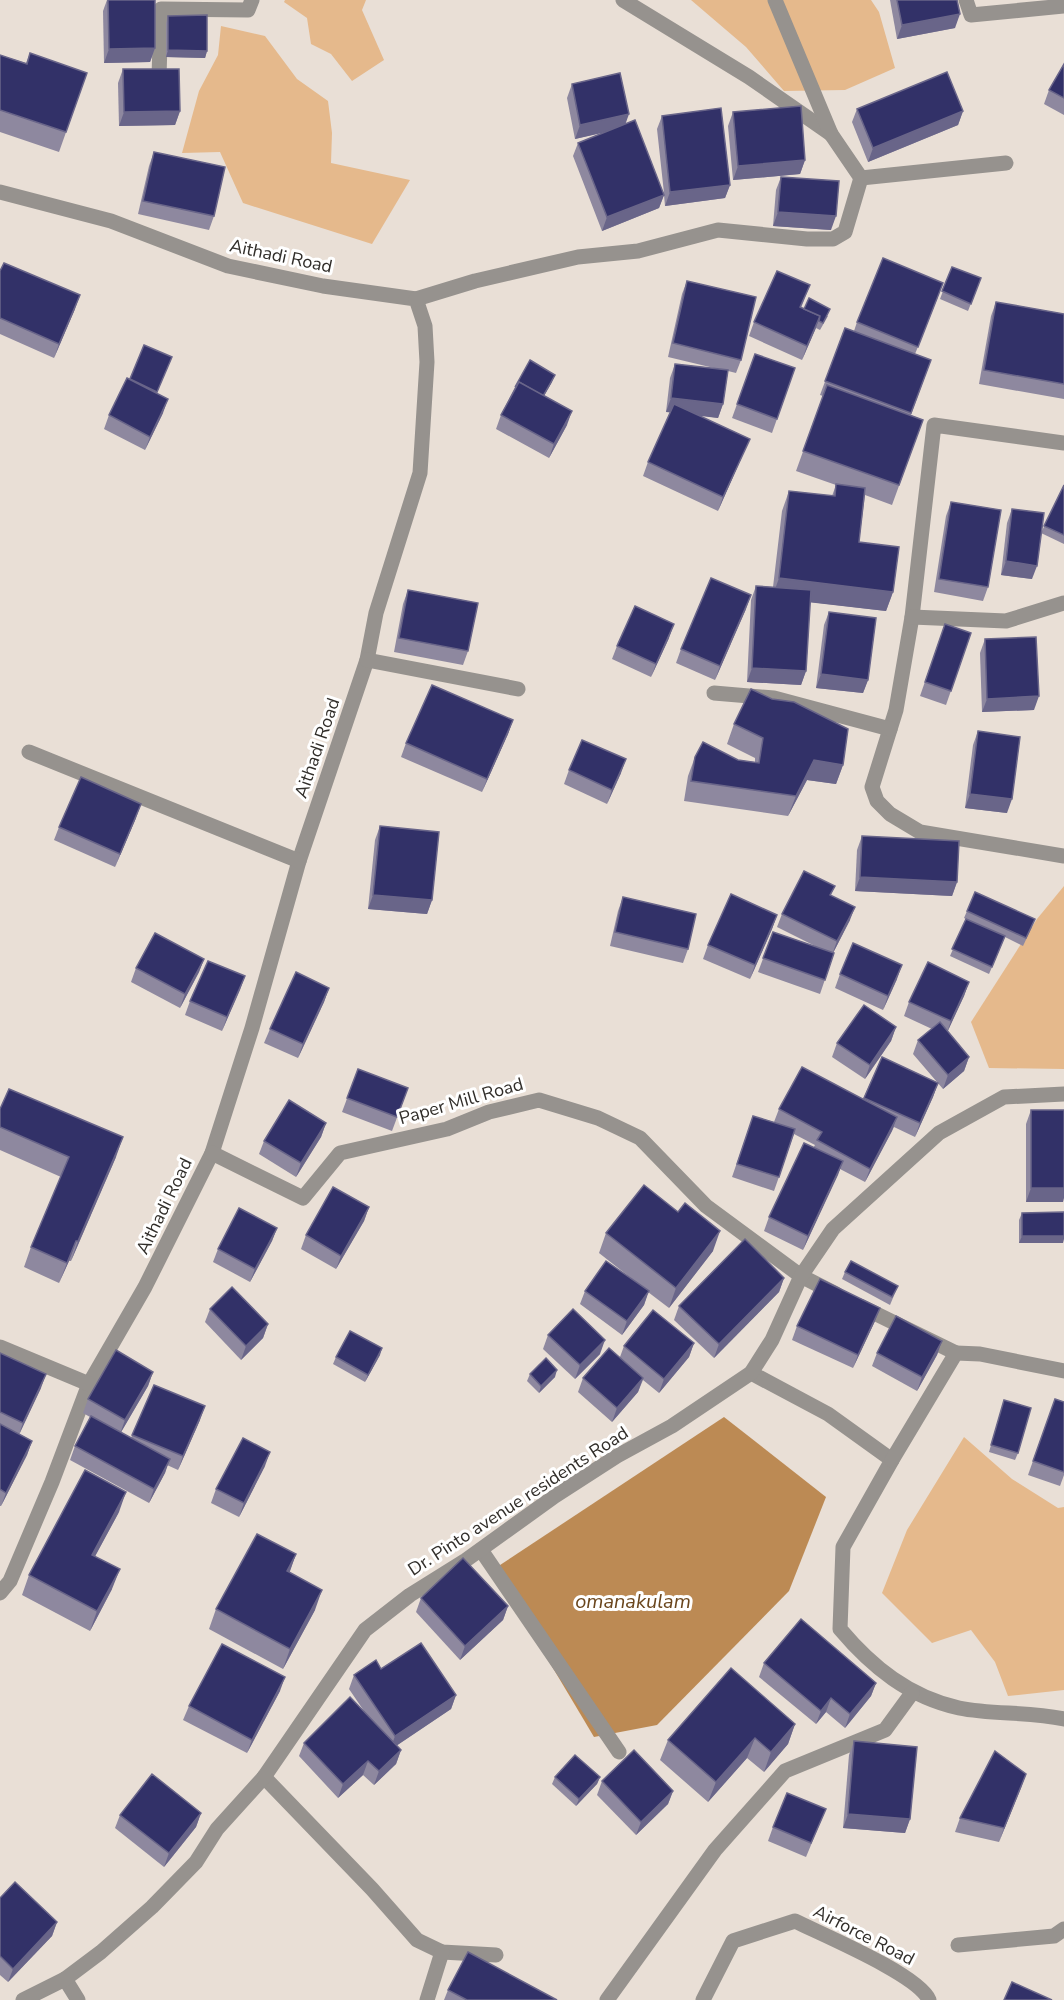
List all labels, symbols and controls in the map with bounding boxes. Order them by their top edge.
street label: Aithadi Road [227,233,335,279]
street label: Aithadi Road [289,695,345,801]
street label: Paper Mill Road [396,1072,526,1130]
street label: Aithadi Road [130,1154,198,1258]
street label: Dr. Pinto avenue residents Road [403,1421,633,1581]
water label: omanakulam [575,1588,691,1615]
street label: Airforce Road [809,1899,919,1971]

